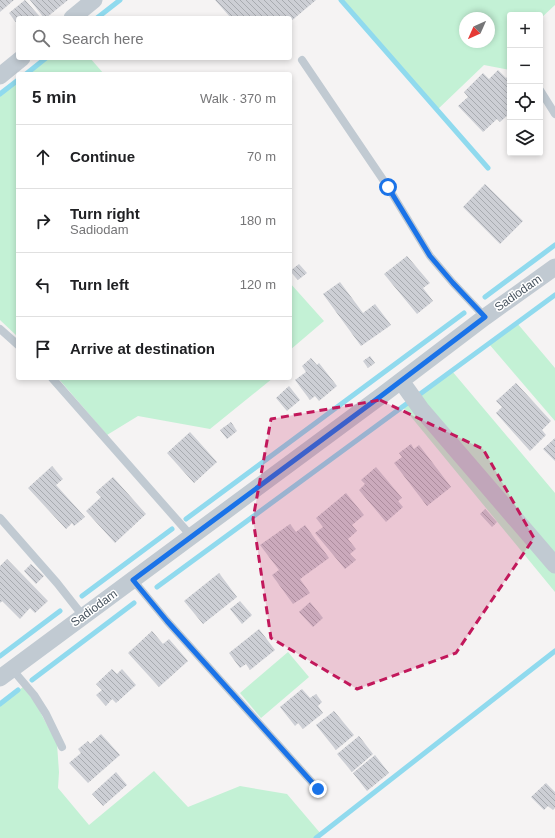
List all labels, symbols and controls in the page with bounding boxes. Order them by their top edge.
north arrow [459,12,495,48]
map controls [507,12,543,156]
button: + [507,12,543,48]
search box [16,16,292,60]
icon: search [30,27,52,49]
text: Search here [62,30,144,47]
button: − [507,48,543,84]
button: locate [507,84,543,120]
text: 5 min [32,88,76,107]
text: Walk · 370 m [200,91,276,106]
button: layers [507,120,543,156]
icon: ahead [32,146,54,168]
text: Continue [70,148,135,165]
text: 70 m [247,149,276,164]
route start [379,178,397,196]
text: Turn right [70,205,140,222]
icon: right [32,210,54,232]
text: 180 m [240,213,276,228]
text: Sadiodam [70,222,129,237]
street label: Sadiodam [492,272,544,314]
icon: left [32,274,54,296]
text: Turn left [70,276,129,293]
text: 120 m [240,277,276,292]
icon: arrive [32,338,54,360]
text: Arrive at destination [70,340,215,357]
street label: Sadiodam [68,586,120,630]
route end [309,780,327,798]

